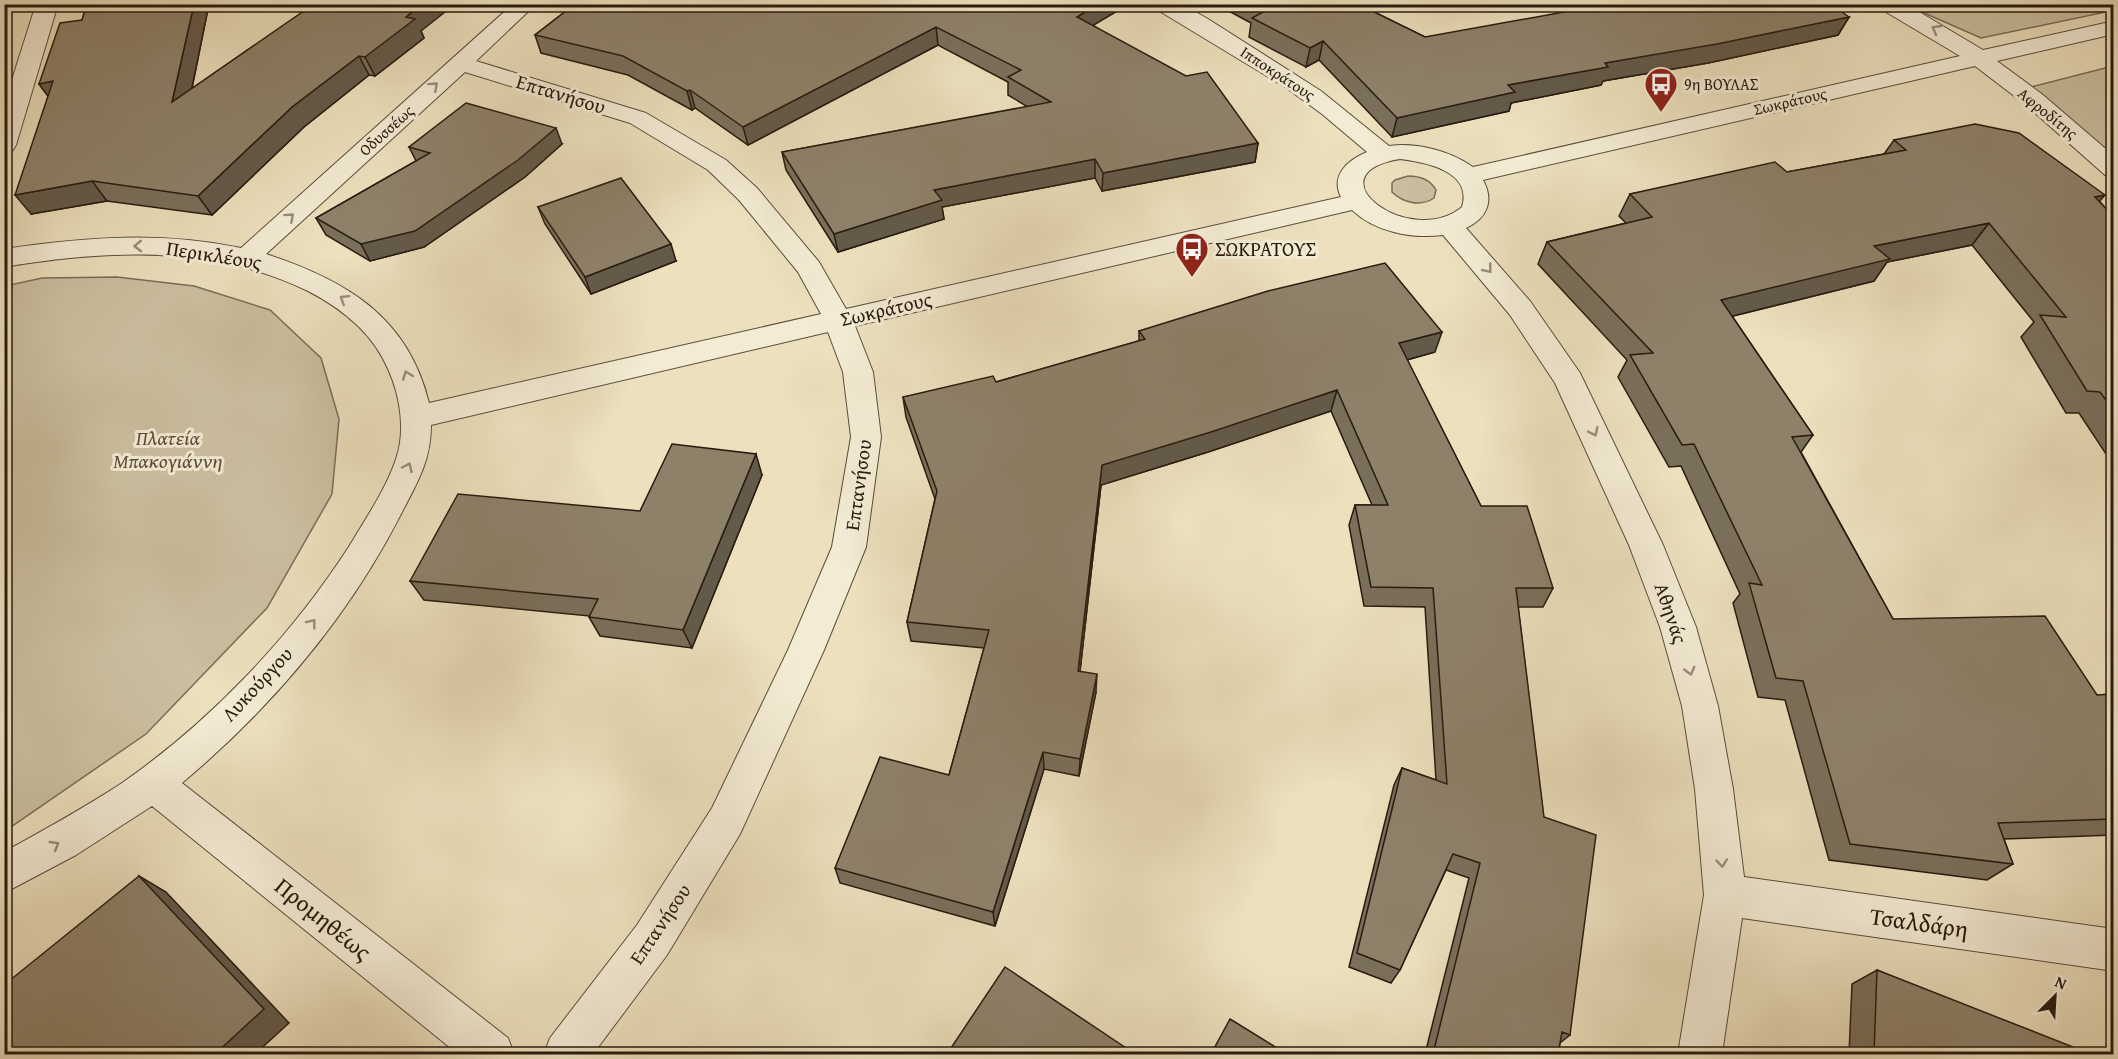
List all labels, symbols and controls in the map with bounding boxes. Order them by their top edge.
one-way arrow [1932,25,1942,37]
street label: Ιπποκράτους [1236,40,1320,106]
street label: Επτανήσου [513,66,609,121]
bus stop icon: 9η ΒΟΥΛΑΣ [1643,66,1679,113]
place label: 9η ΒΟΥΛΑΣ [1684,72,1758,96]
street label: Σωκράτους [1751,81,1829,121]
street label: Αφροδίτης [2013,81,2083,145]
one-way arrow [427,82,438,93]
street label: Οδυσσέως [353,99,419,161]
one-way arrow [283,214,294,225]
bus stop icon: ΣΩΚΡΑΤΟΥΣ [1174,231,1210,278]
street label: Περικλέους [164,233,264,276]
place label: ΣΩΚΡΑΤΟΥΣ [1215,234,1316,263]
one-way arrow [134,240,143,252]
one-way arrow [1481,262,1492,273]
street label: Σωκράτους [837,284,935,333]
one-way arrow [340,295,351,306]
one-way arrow [402,371,415,381]
park label: Πλατεία Μπακογιάννη [113,423,223,475]
one-way arrow [1587,425,1599,436]
street label: Επτανήσου [837,437,878,533]
one-way arrow [400,463,412,474]
street label: Αθηνάς [1648,579,1696,648]
one-way arrow [305,619,316,630]
street label: Λυκούργου [214,640,299,728]
one-way arrow [1683,665,1695,676]
one-way arrow [49,840,59,852]
one-way arrow [1715,858,1727,867]
street label: Προμηθέως [267,869,379,969]
street label: Επτανήσου [622,877,697,970]
street label: Τσαλδάρη [1868,898,1970,947]
north arrow [2025,966,2085,1026]
text: N [2051,969,2071,996]

